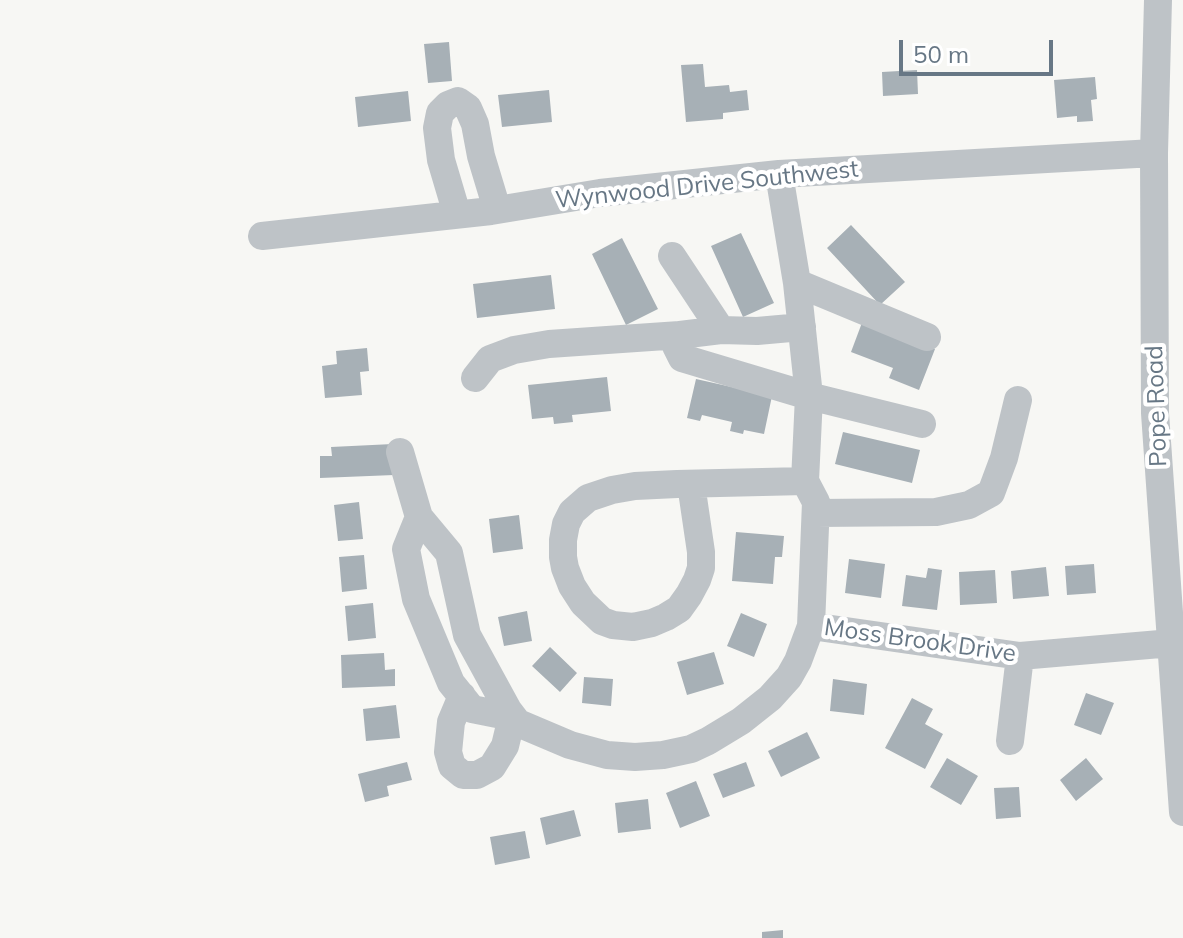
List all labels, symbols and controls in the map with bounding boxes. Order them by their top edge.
scale bar [903,24,1057,74]
text: 50 m [913,39,969,69]
street label: Wynwood Drive Southwest [554,155,860,215]
street label: Pope Road [1140,345,1174,467]
street label: Moss Brook Drive [822,613,1018,669]

